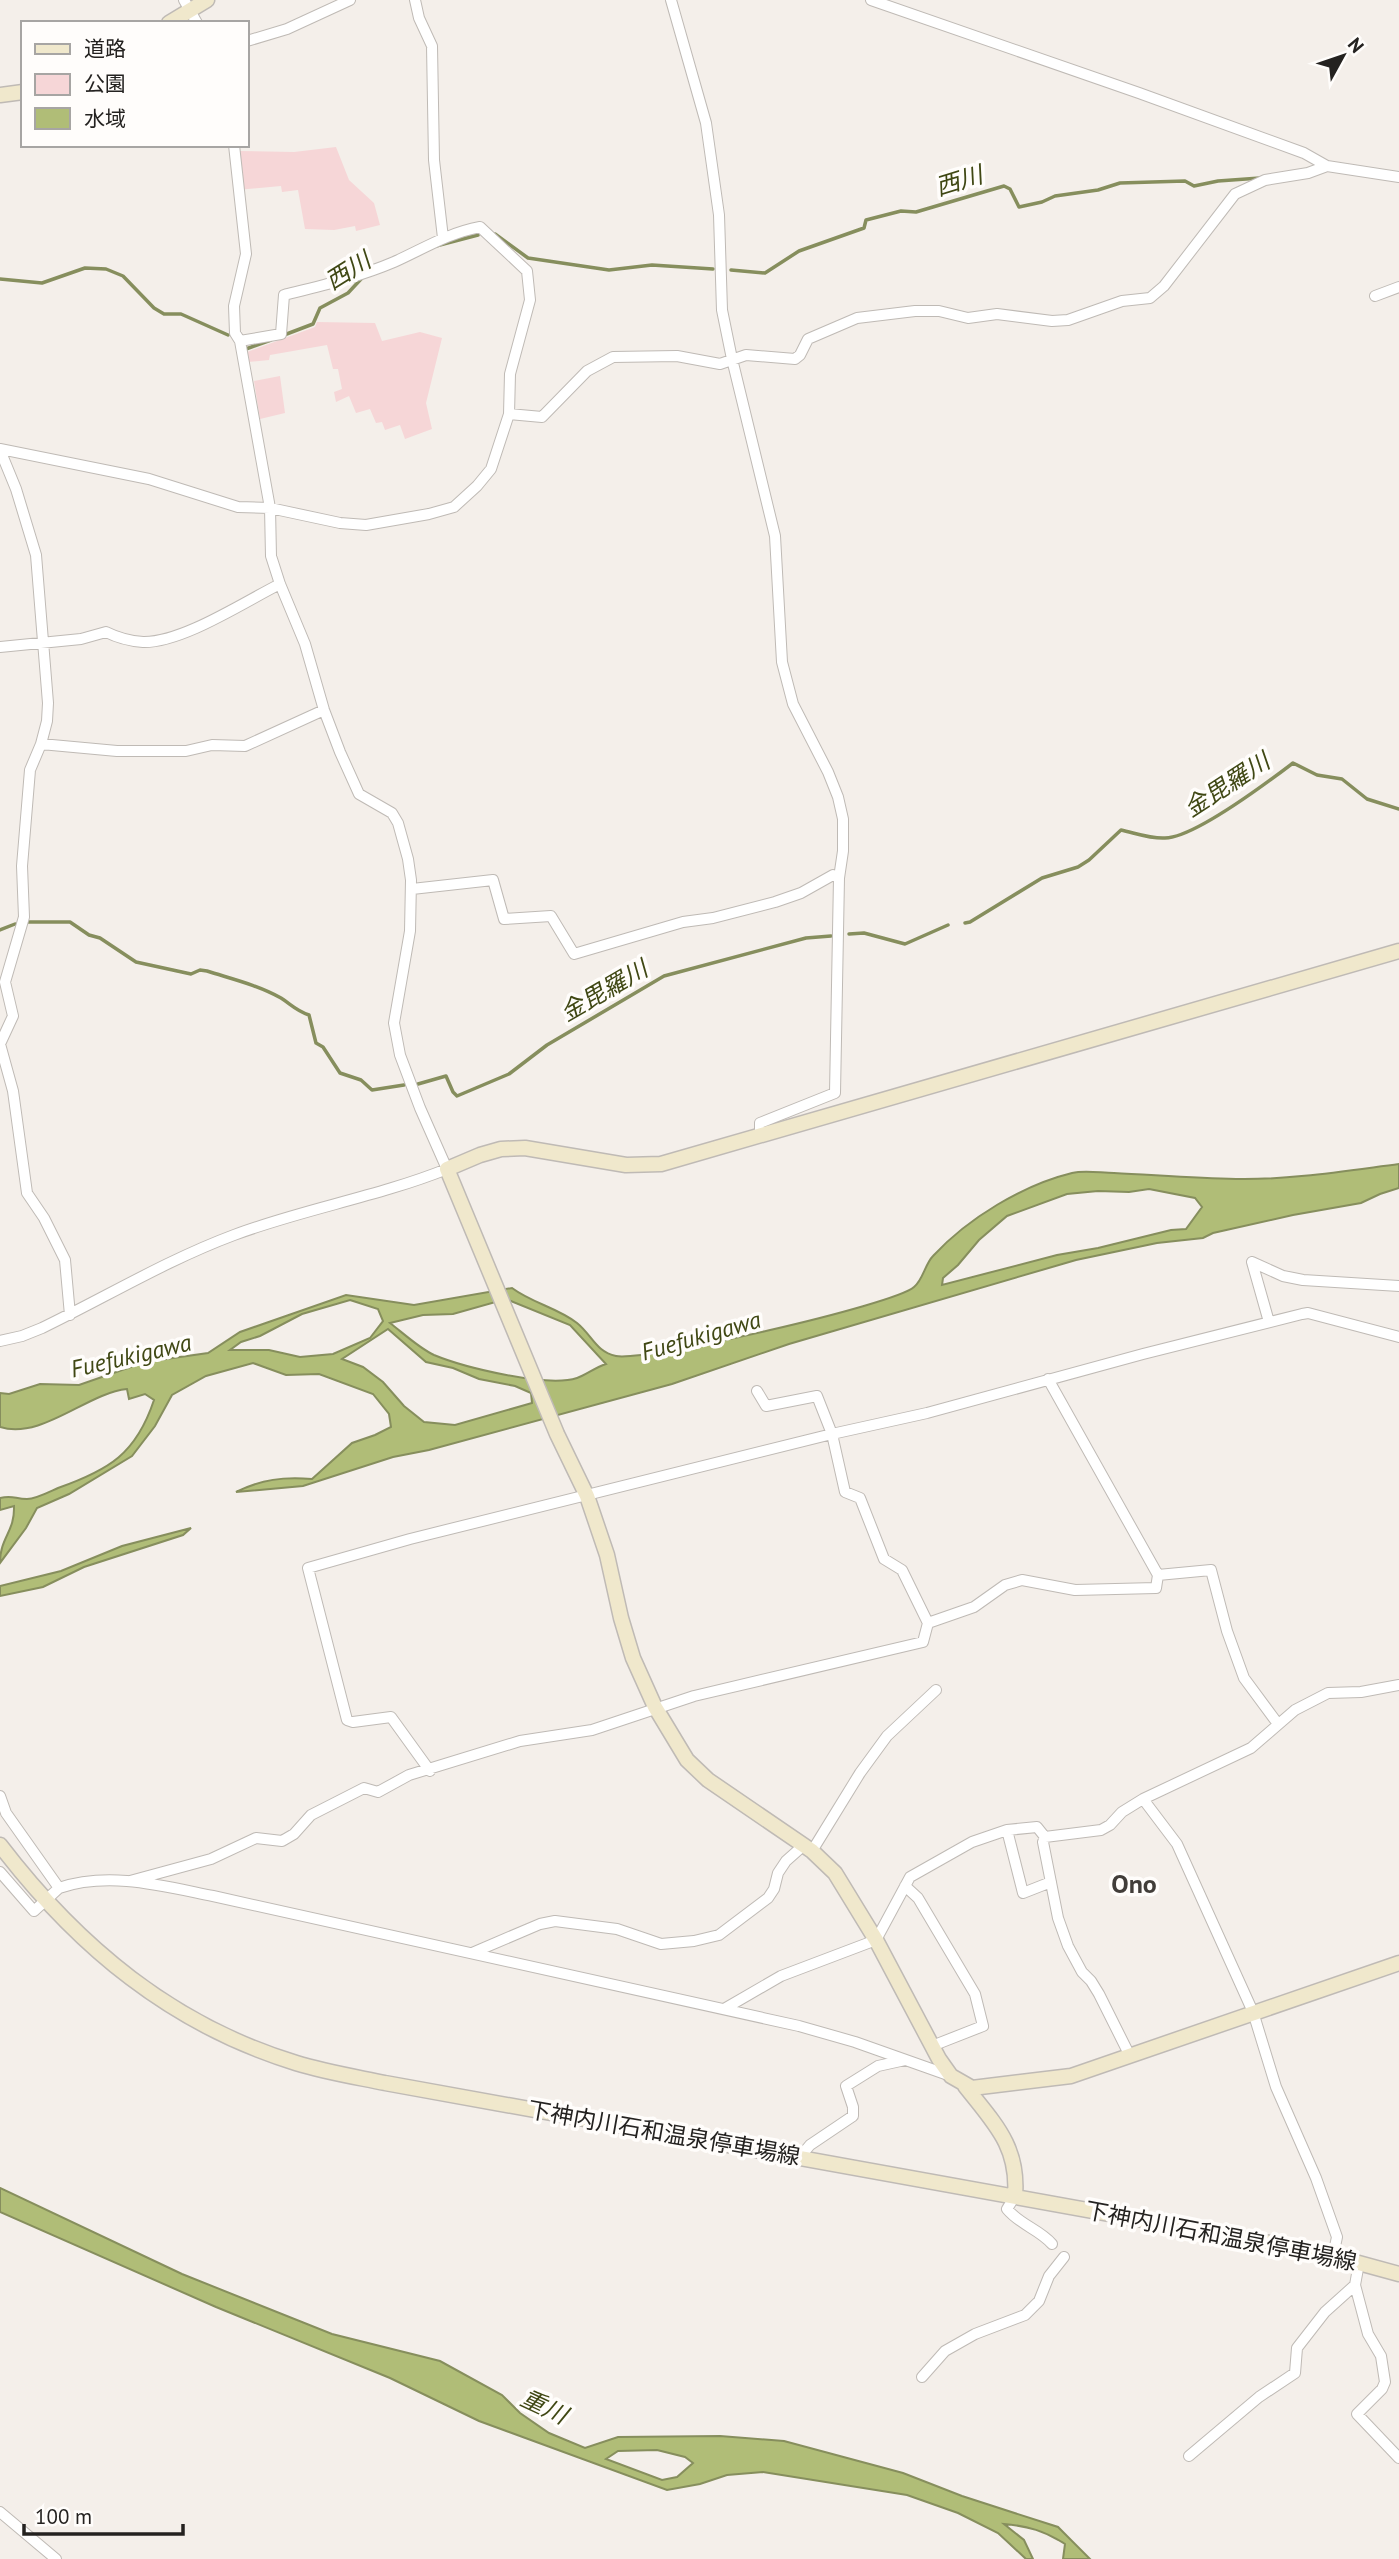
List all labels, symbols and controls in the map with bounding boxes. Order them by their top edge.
legend [21,21,248,147]
north arrow [1308,21,1378,91]
text: N [1343,33,1369,58]
text: 道路 [84,35,126,62]
text: 公園 [84,70,126,97]
text: 水域 [84,105,126,132]
water label: 西川 [931,158,989,202]
water label: 西川 [319,243,379,296]
water label: 金毘羅川 [1178,744,1278,824]
water label: 金毘羅川 [554,952,656,1028]
water label: Fuefukigawa [637,1304,765,1367]
water label: Fuefukigawa [67,1327,195,1384]
district label: Ono [1111,1867,1157,1900]
street label: 下神内川石和温泉停車場線 [526,2094,803,2171]
street label: 下神内川石和温泉停車場線 [1083,2195,1359,2276]
water label: 重川 [516,2382,575,2432]
scale bar [24,2492,184,2536]
text: 100 m [35,2503,92,2530]

